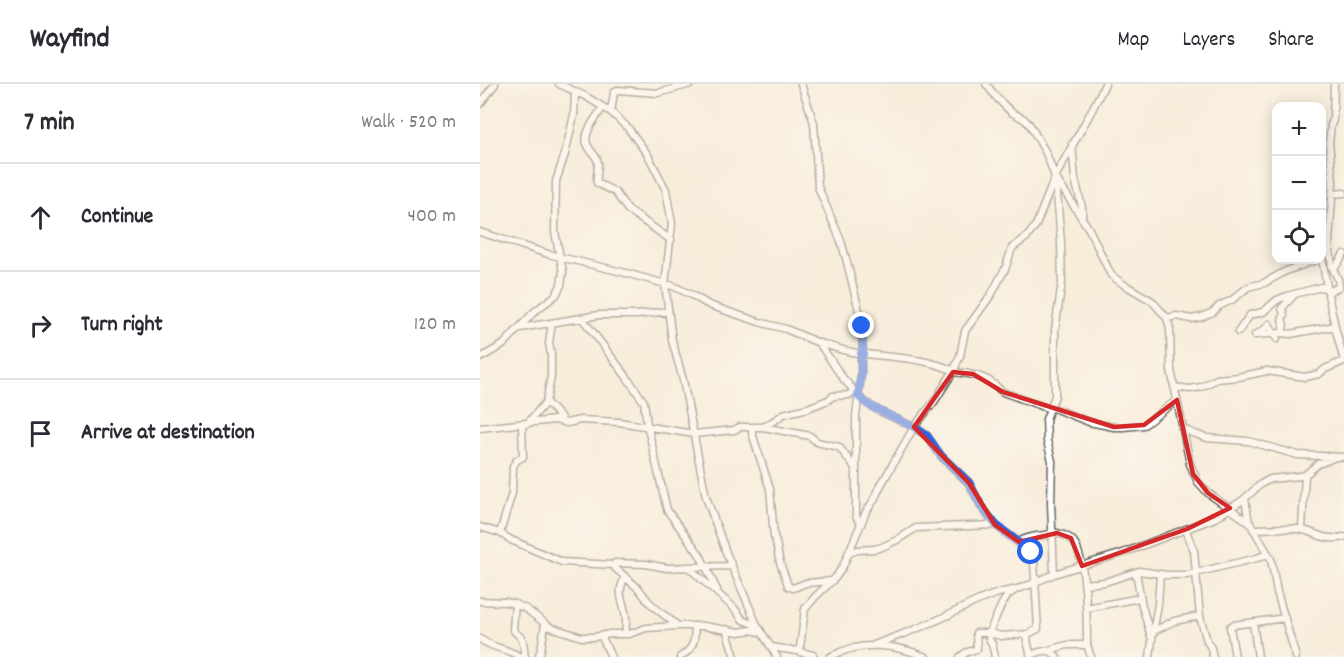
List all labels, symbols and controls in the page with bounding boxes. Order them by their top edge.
text: Wayfind [30,21,110,61]
text: Map [1118,26,1149,56]
text: Layers [1182,26,1235,56]
text: Share [1268,26,1314,56]
map controls [1272,102,1326,264]
button: + [1272,102,1326,156]
text: 7 min [24,105,75,142]
text: Walk · 520 m [361,109,456,137]
button: − [1272,156,1326,210]
icon: ahead [24,201,57,234]
text: Continue [81,202,153,233]
text: 400 m [408,203,456,231]
button: locate [1272,210,1326,264]
icon: right [24,309,57,342]
text: Turn right [81,310,163,341]
text: 120 m [414,311,456,339]
route end [848,312,874,338]
icon: arrive [24,417,57,450]
text: Arrive at destination [81,418,255,449]
route start [1017,538,1043,564]

